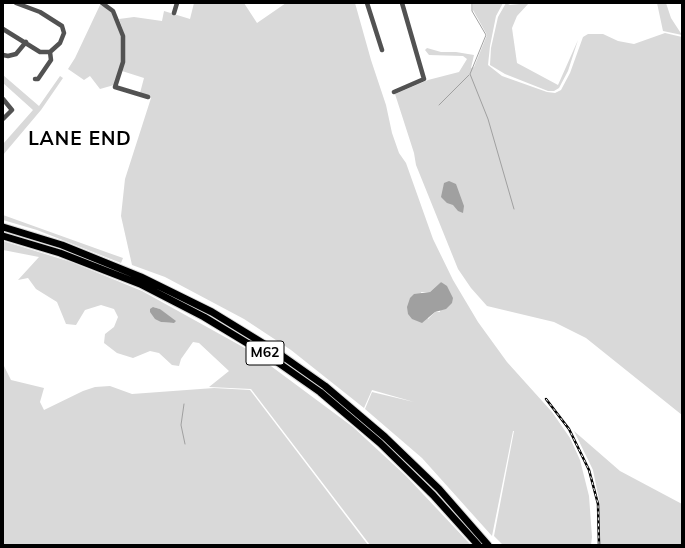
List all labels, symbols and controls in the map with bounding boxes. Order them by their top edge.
district label: LANE END [28,128,132,150]
road number: M62 [246,341,284,365]

